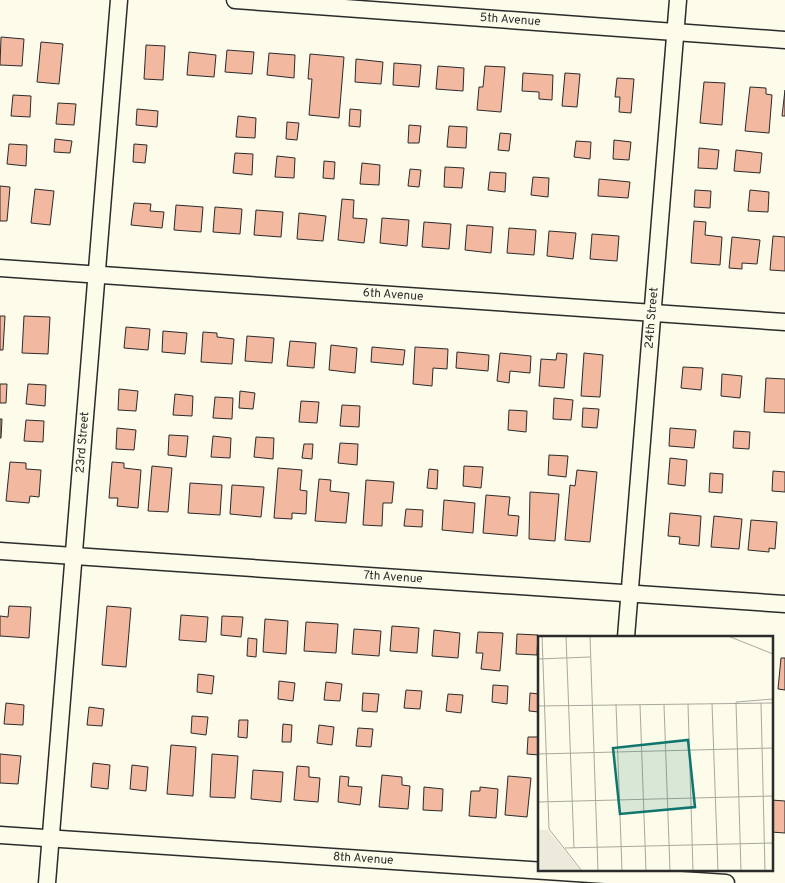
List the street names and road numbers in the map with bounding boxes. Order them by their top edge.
street label: 5th Avenue [479,10,541,30]
street label: 6th Avenue [362,285,424,305]
street label: 24th Street [642,287,663,349]
street label: 23rd Street [72,411,93,474]
street label: 7th Avenue [363,568,423,588]
street label: 8th Avenue [332,849,394,869]

